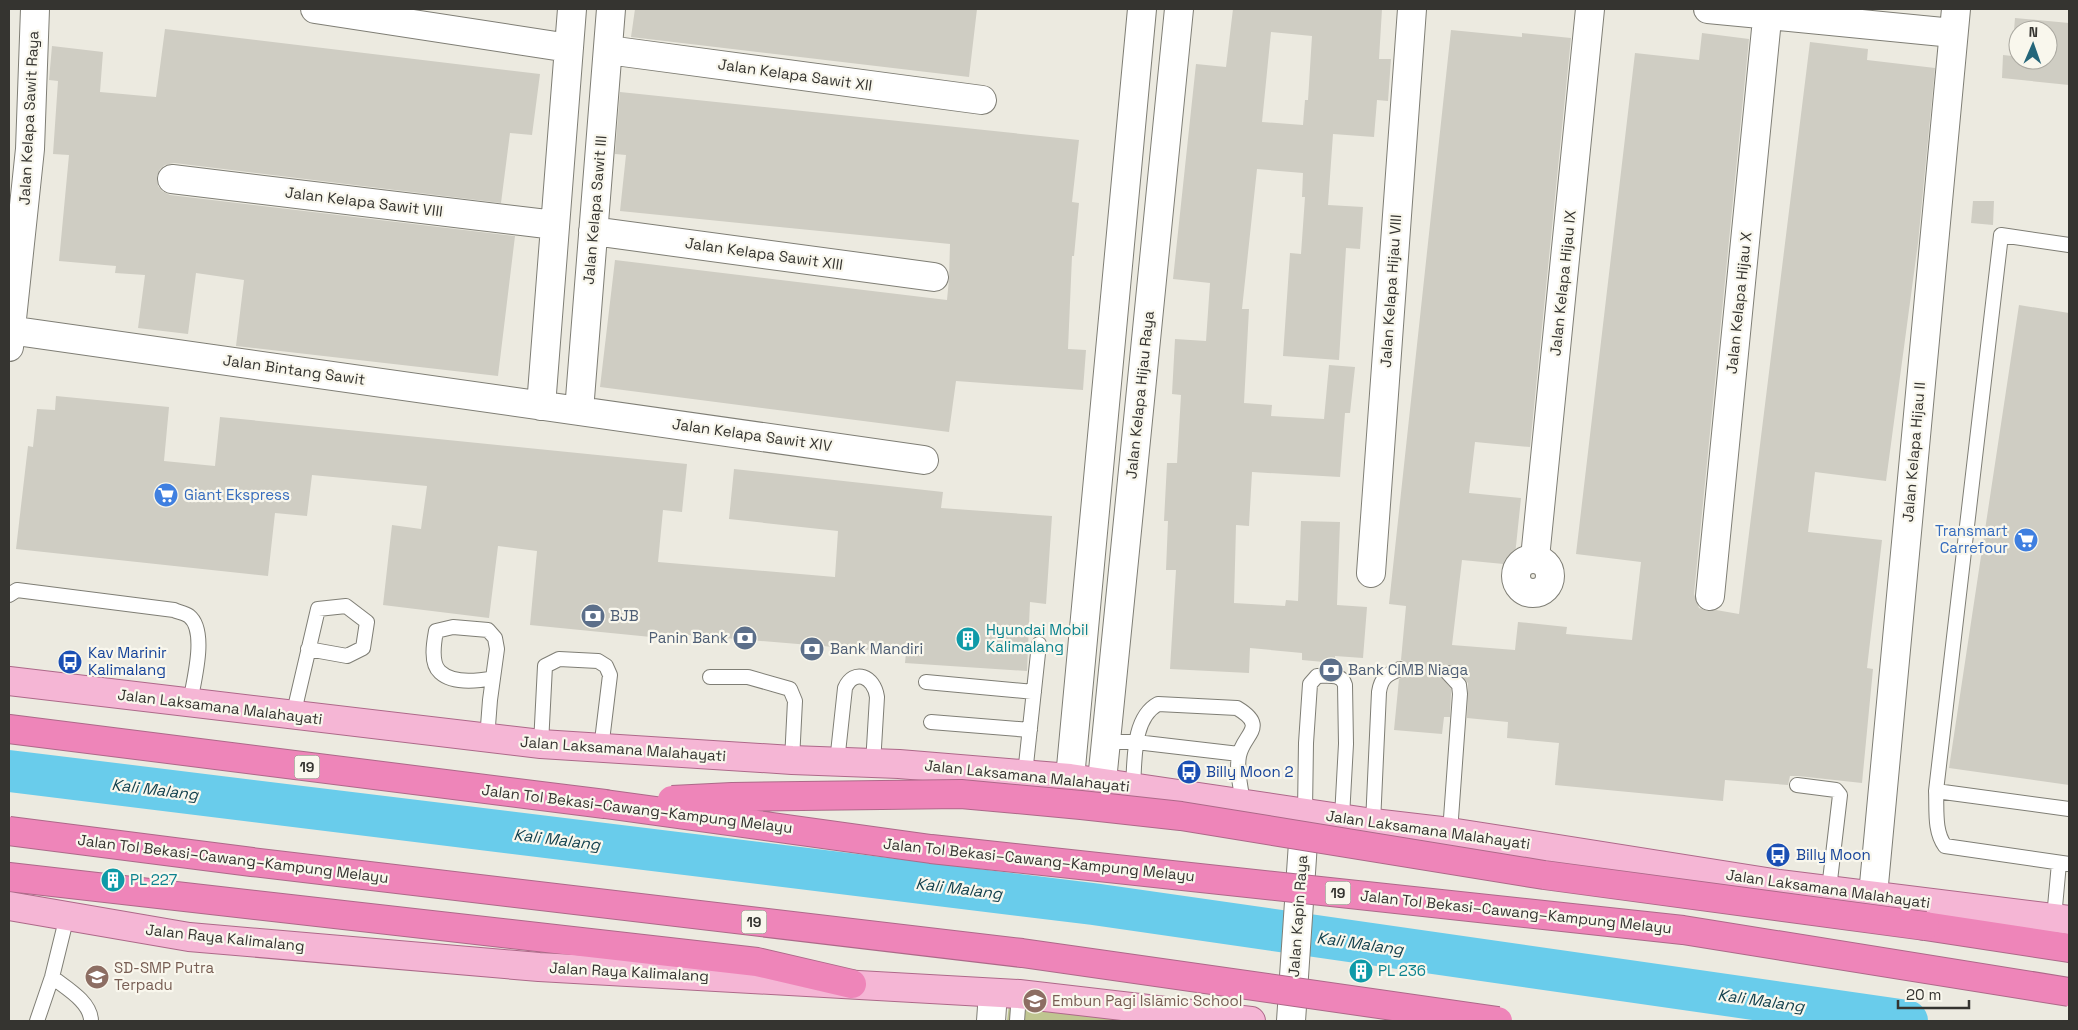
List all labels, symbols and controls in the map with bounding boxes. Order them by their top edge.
north arrow [2008,20,2058,70]
text: N [2028,23,2038,41]
street label: Jalan Kelapa Sawit Raya [14,30,43,206]
street label: Jalan Kelapa Sawit XII [717,54,873,95]
street label: Jalan Kelapa Sawit III [579,135,610,285]
street label: Jalan Kelapa Sawit VIII [284,182,444,221]
street label: Jalan Kelapa Hijau IX [1545,209,1580,357]
street label: Jalan Kelapa Hijau VIII [1376,214,1405,368]
street label: Jalan Kelapa Hijau X [1722,230,1755,375]
street label: Jalan Kelapa Sawit XIII [684,233,844,274]
street label: Jalan Kelapa Hijau Raya [1121,310,1158,480]
street label: Jalan Bintang Sawit [222,350,367,389]
street label: Jalan Kelapa Hijau II [1898,381,1929,523]
street label: Jalan Kelapa Sawit XIV [671,414,833,455]
supermarket icon: Giant Ekspress [153,482,179,508]
place label: Giant Ekspress [184,485,290,504]
place label: Transmart Carrefour [1935,521,2008,557]
supermarket icon: Transmart Carrefour [2013,527,2039,553]
bank icon: BJB [580,603,606,629]
place label: BJB [610,606,639,625]
place label: Hyundai Mobil Kalimalang [986,620,1088,656]
bank icon: Panin Bank [732,625,758,651]
building icon: Hyundai Mobil Kalimalang [955,626,981,652]
place label: Panin Bank [649,628,728,647]
bank icon: Bank Mandiri [799,636,825,662]
place label: Bank Mandiri [830,639,923,658]
place label: Kav Marinir Kalimalang [88,643,167,679]
bus stop icon: Kav Marinir Kalimalang [57,649,83,675]
bank icon: Bank CIMB Niaga [1318,657,1344,683]
place label: Bank CIMB Niaga [1348,660,1468,679]
street label: Jalan Laksamana Malahayati [117,685,324,729]
street label: Jalan Laksamana Malahayati [519,732,727,765]
street label: Jalan Laksamana Malahayati [923,755,1131,796]
road number: 19 [294,756,320,779]
bus stop icon: Billy Moon 2 [1176,759,1202,785]
place label: Billy Moon 2 [1206,762,1294,781]
water label: Kali Malang [110,774,200,805]
street label: Jalan Tol Bekasi–Cawang–Kampung Melayu [480,780,794,837]
street label: Jalan Laksamana Malahayati [1325,806,1532,853]
water label: Kali Malang [512,824,602,855]
street label: Jalan Tol Bekasi–Cawang–Kampung Melayu [76,830,390,887]
street label: Jalan Tol Bekasi–Cawang–Kampung Melayu [882,834,1196,885]
bus stop icon: Billy Moon [1765,842,1791,868]
place label: Billy Moon [1796,845,1871,864]
street label: Jalan Kapin Raya [1284,854,1311,978]
street label: Jalan Laksamana Malahayati [1725,865,1932,912]
building icon: PL 227 [100,867,126,893]
place label: PL 227 [130,870,177,889]
water label: Kali Malang [914,873,1004,904]
road number: 19 [1326,881,1350,904]
street label: Jalan Tol Bekasi–Cawang–Kampung Melayu [1359,886,1673,937]
road number: 19 [742,910,766,934]
street label: Jalan Raya Kalimalang [145,920,306,955]
water label: Kali Malang [1315,927,1405,960]
place label: SD-SMP Putra Terpadu [114,958,214,994]
street label: Jalan Raya Kalimalang [549,958,709,985]
building icon: PL 236 [1348,958,1374,984]
place label: PL 236 [1378,961,1426,980]
school or university icon: SD-SMP Putra Terpadu [84,964,110,990]
scale bar [1898,978,1969,1010]
water label: Kali Malang [1716,984,1806,1017]
text: 20 m [1906,985,1941,1004]
school or university icon: Embun Pagi Islamic School [1022,988,1048,1014]
place label: Embun Pagi Islamic School [1052,991,1243,1010]

